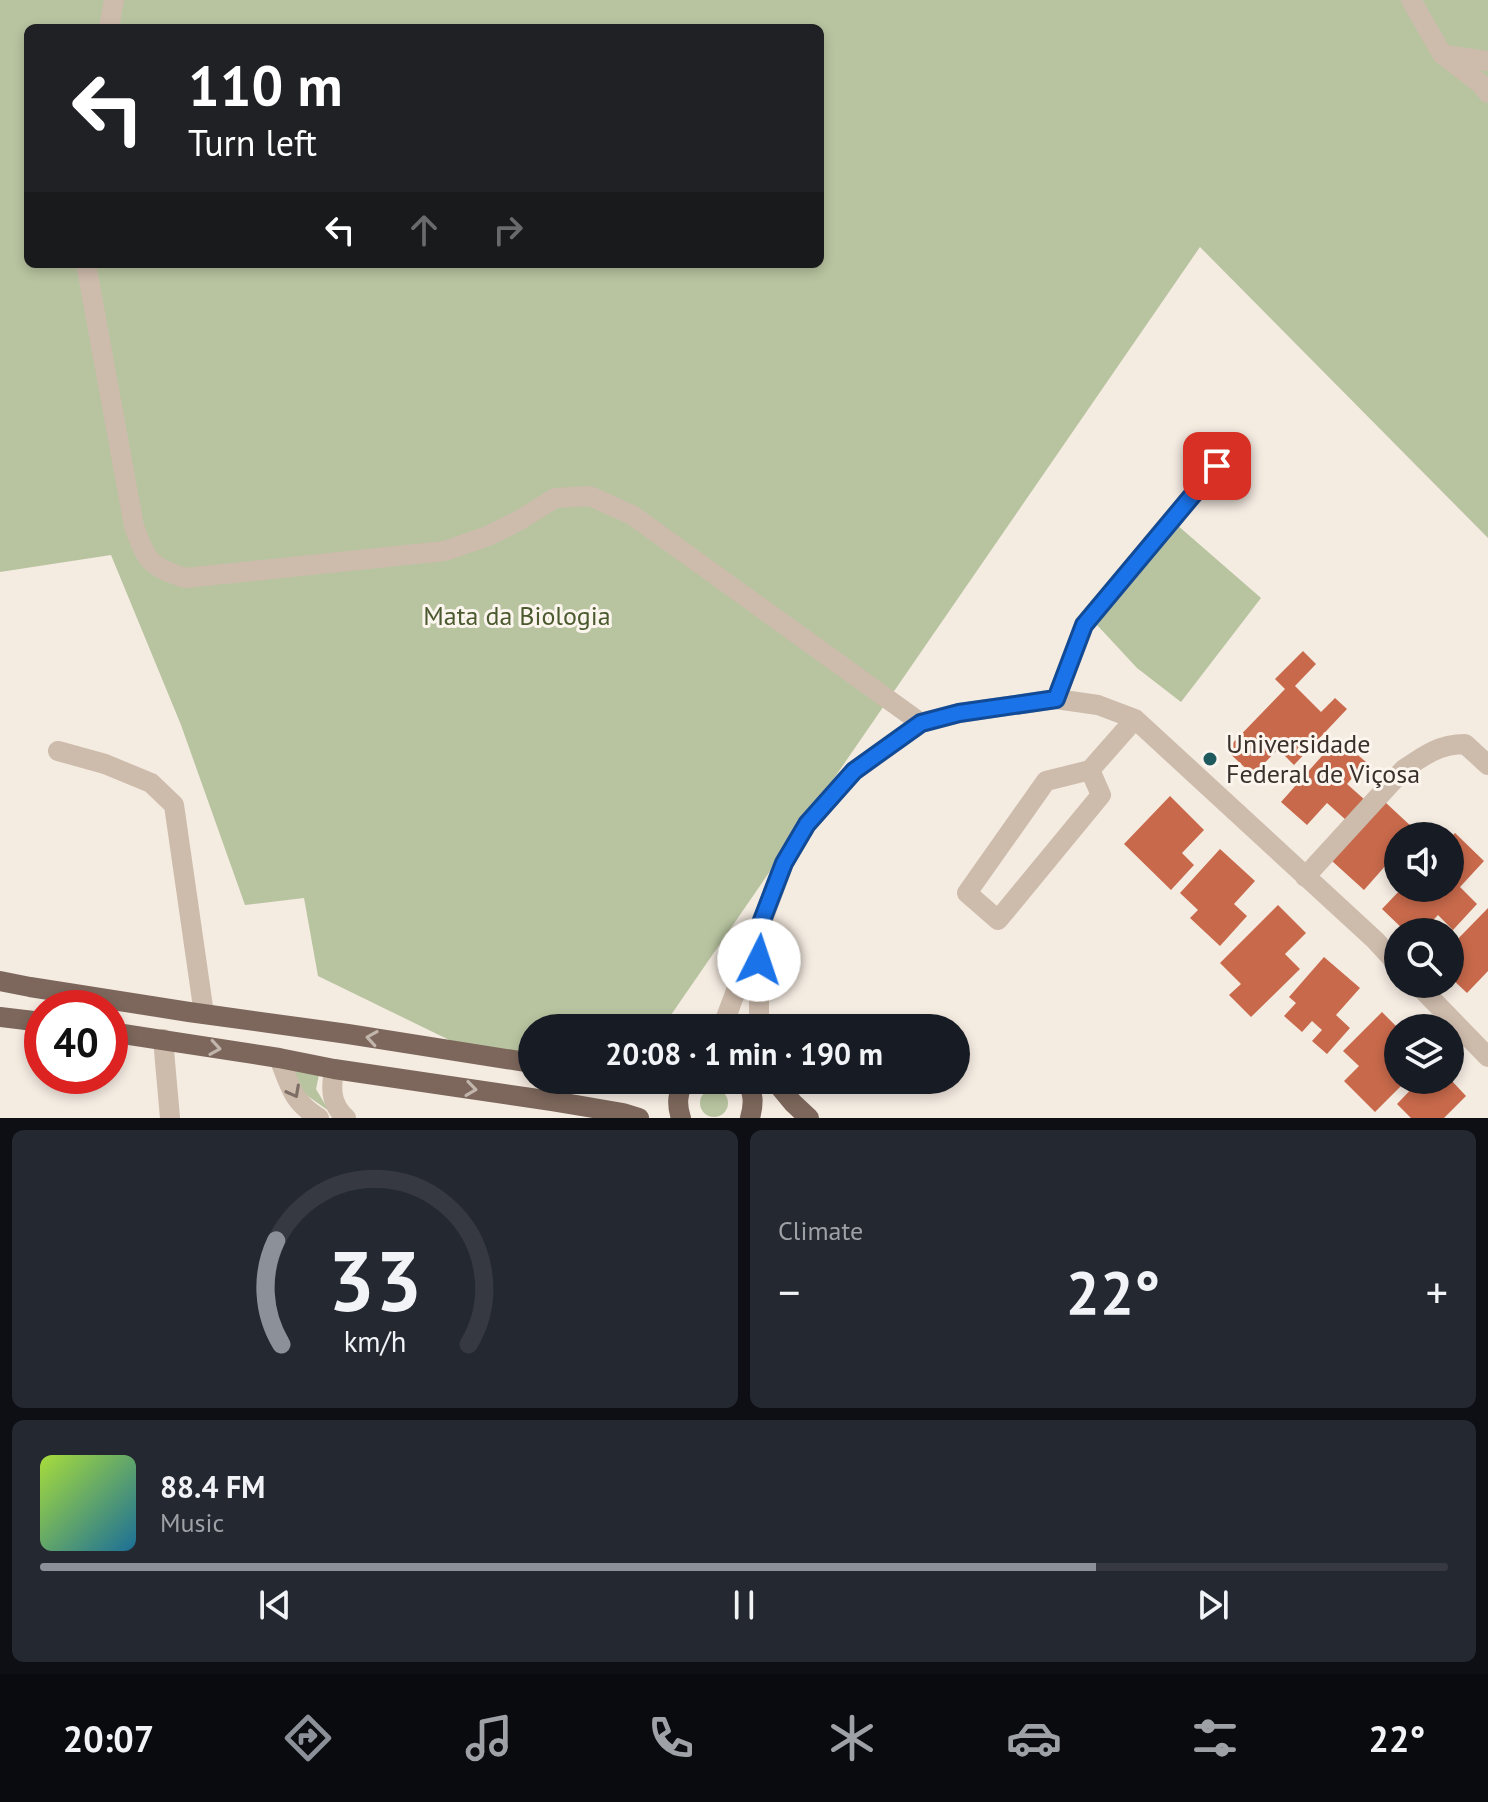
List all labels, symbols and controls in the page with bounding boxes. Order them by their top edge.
text: 110 m [188,49,343,121]
icon: left [56,56,160,160]
text: Turn left [188,119,317,166]
icon: left [318,208,362,252]
icon: ahead [402,208,446,252]
icon: right [486,208,530,252]
pin [1183,432,1251,500]
icon: arrive [1195,444,1239,488]
park label: Mata da Biologia [423,599,611,632]
place label: Universidade Federal de Viçosa [1226,727,1420,790]
marker: Universidade Federal de Viçosa [1201,750,1219,768]
map controls [1384,822,1464,1094]
button: sound [1384,822,1464,902]
position arrow [717,918,801,1002]
button: search [1384,918,1464,998]
speed limit sign: 40 [24,990,128,1094]
button: layers [1384,1014,1464,1094]
one-way arrow [365,1030,379,1047]
text: 20:08 · 1 min · 190 m [605,1034,883,1073]
one-way arrow [208,1039,222,1056]
one-way arrow [465,1080,478,1097]
one-way arrow [284,1084,299,1098]
text: Climate [778,1214,863,1247]
text: 33 [328,1226,422,1334]
text: 22° [1066,1253,1160,1331]
text: − [778,1263,800,1320]
text: + [1426,1263,1448,1320]
text: km/h [344,1323,406,1360]
text: 88.4 FM [160,1467,265,1506]
text: Music [160,1506,224,1539]
icon: previous [253,1583,297,1627]
icon: pause [722,1583,766,1627]
icon: next [1191,1583,1235,1627]
icon: directions [280,1710,336,1766]
icon: music [461,1710,517,1766]
icon: phone [643,1710,699,1766]
icon: climate [824,1710,880,1766]
icon: car [1006,1710,1062,1766]
icon: filters [1187,1710,1243,1766]
text: 20:07 [63,1715,154,1762]
text: 22° [1369,1715,1425,1762]

